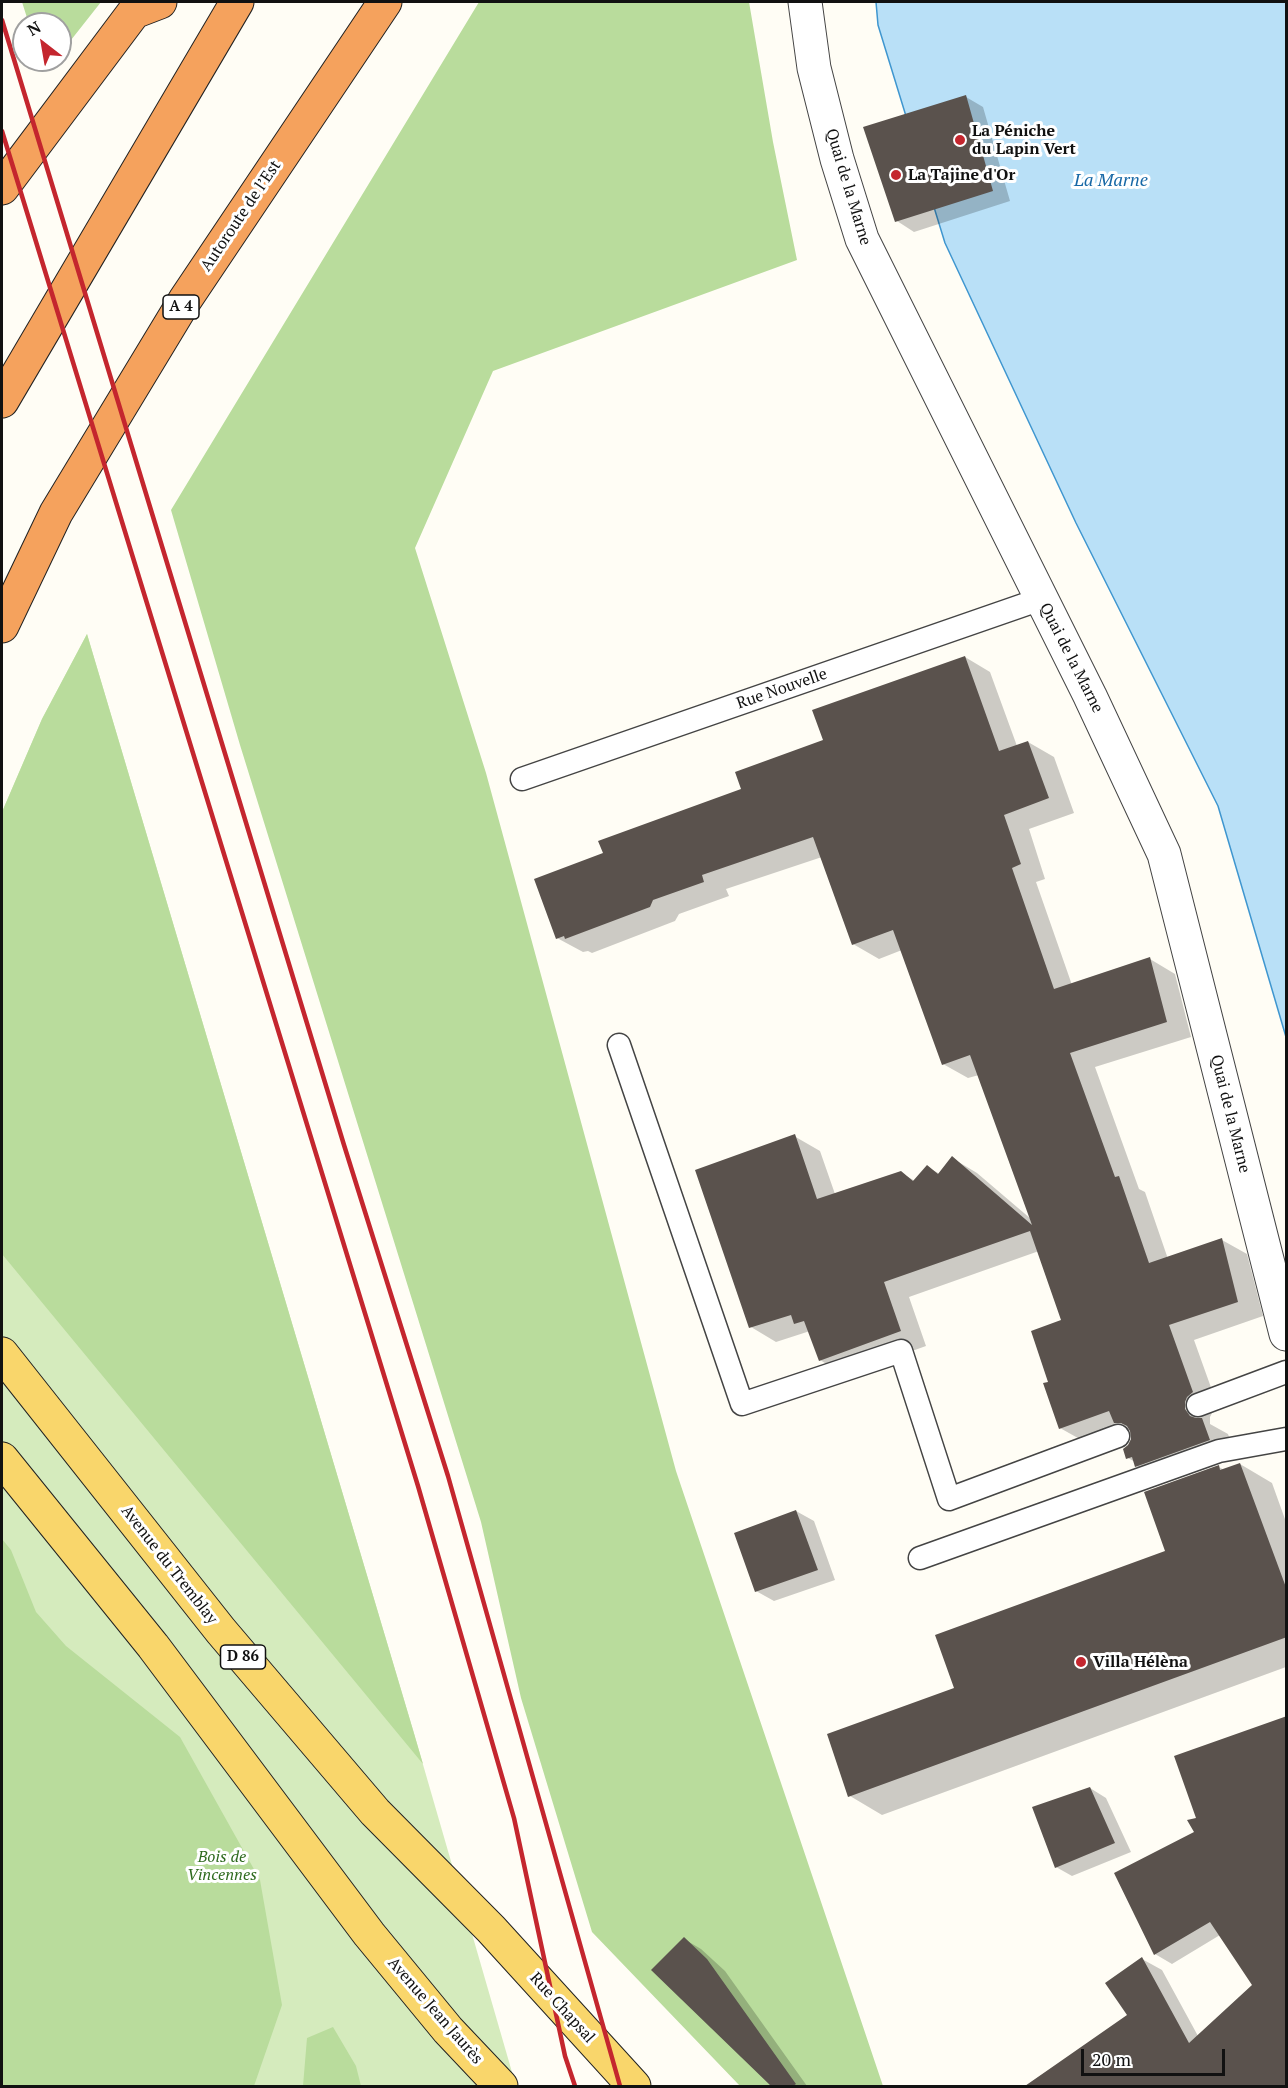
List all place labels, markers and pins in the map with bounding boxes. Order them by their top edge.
place label: La Péniche du Lapin Vert [972,121,1076,159]
marker: La Péniche du Lapin Vert [953,133,967,147]
place label: La Tajine d'Or [908,165,1015,185]
marker: La Tajine d'Or [889,168,903,182]
place label: Villa Hélèna [1093,1652,1188,1672]
marker: Villa Hélèna [1074,1655,1088,1669]

